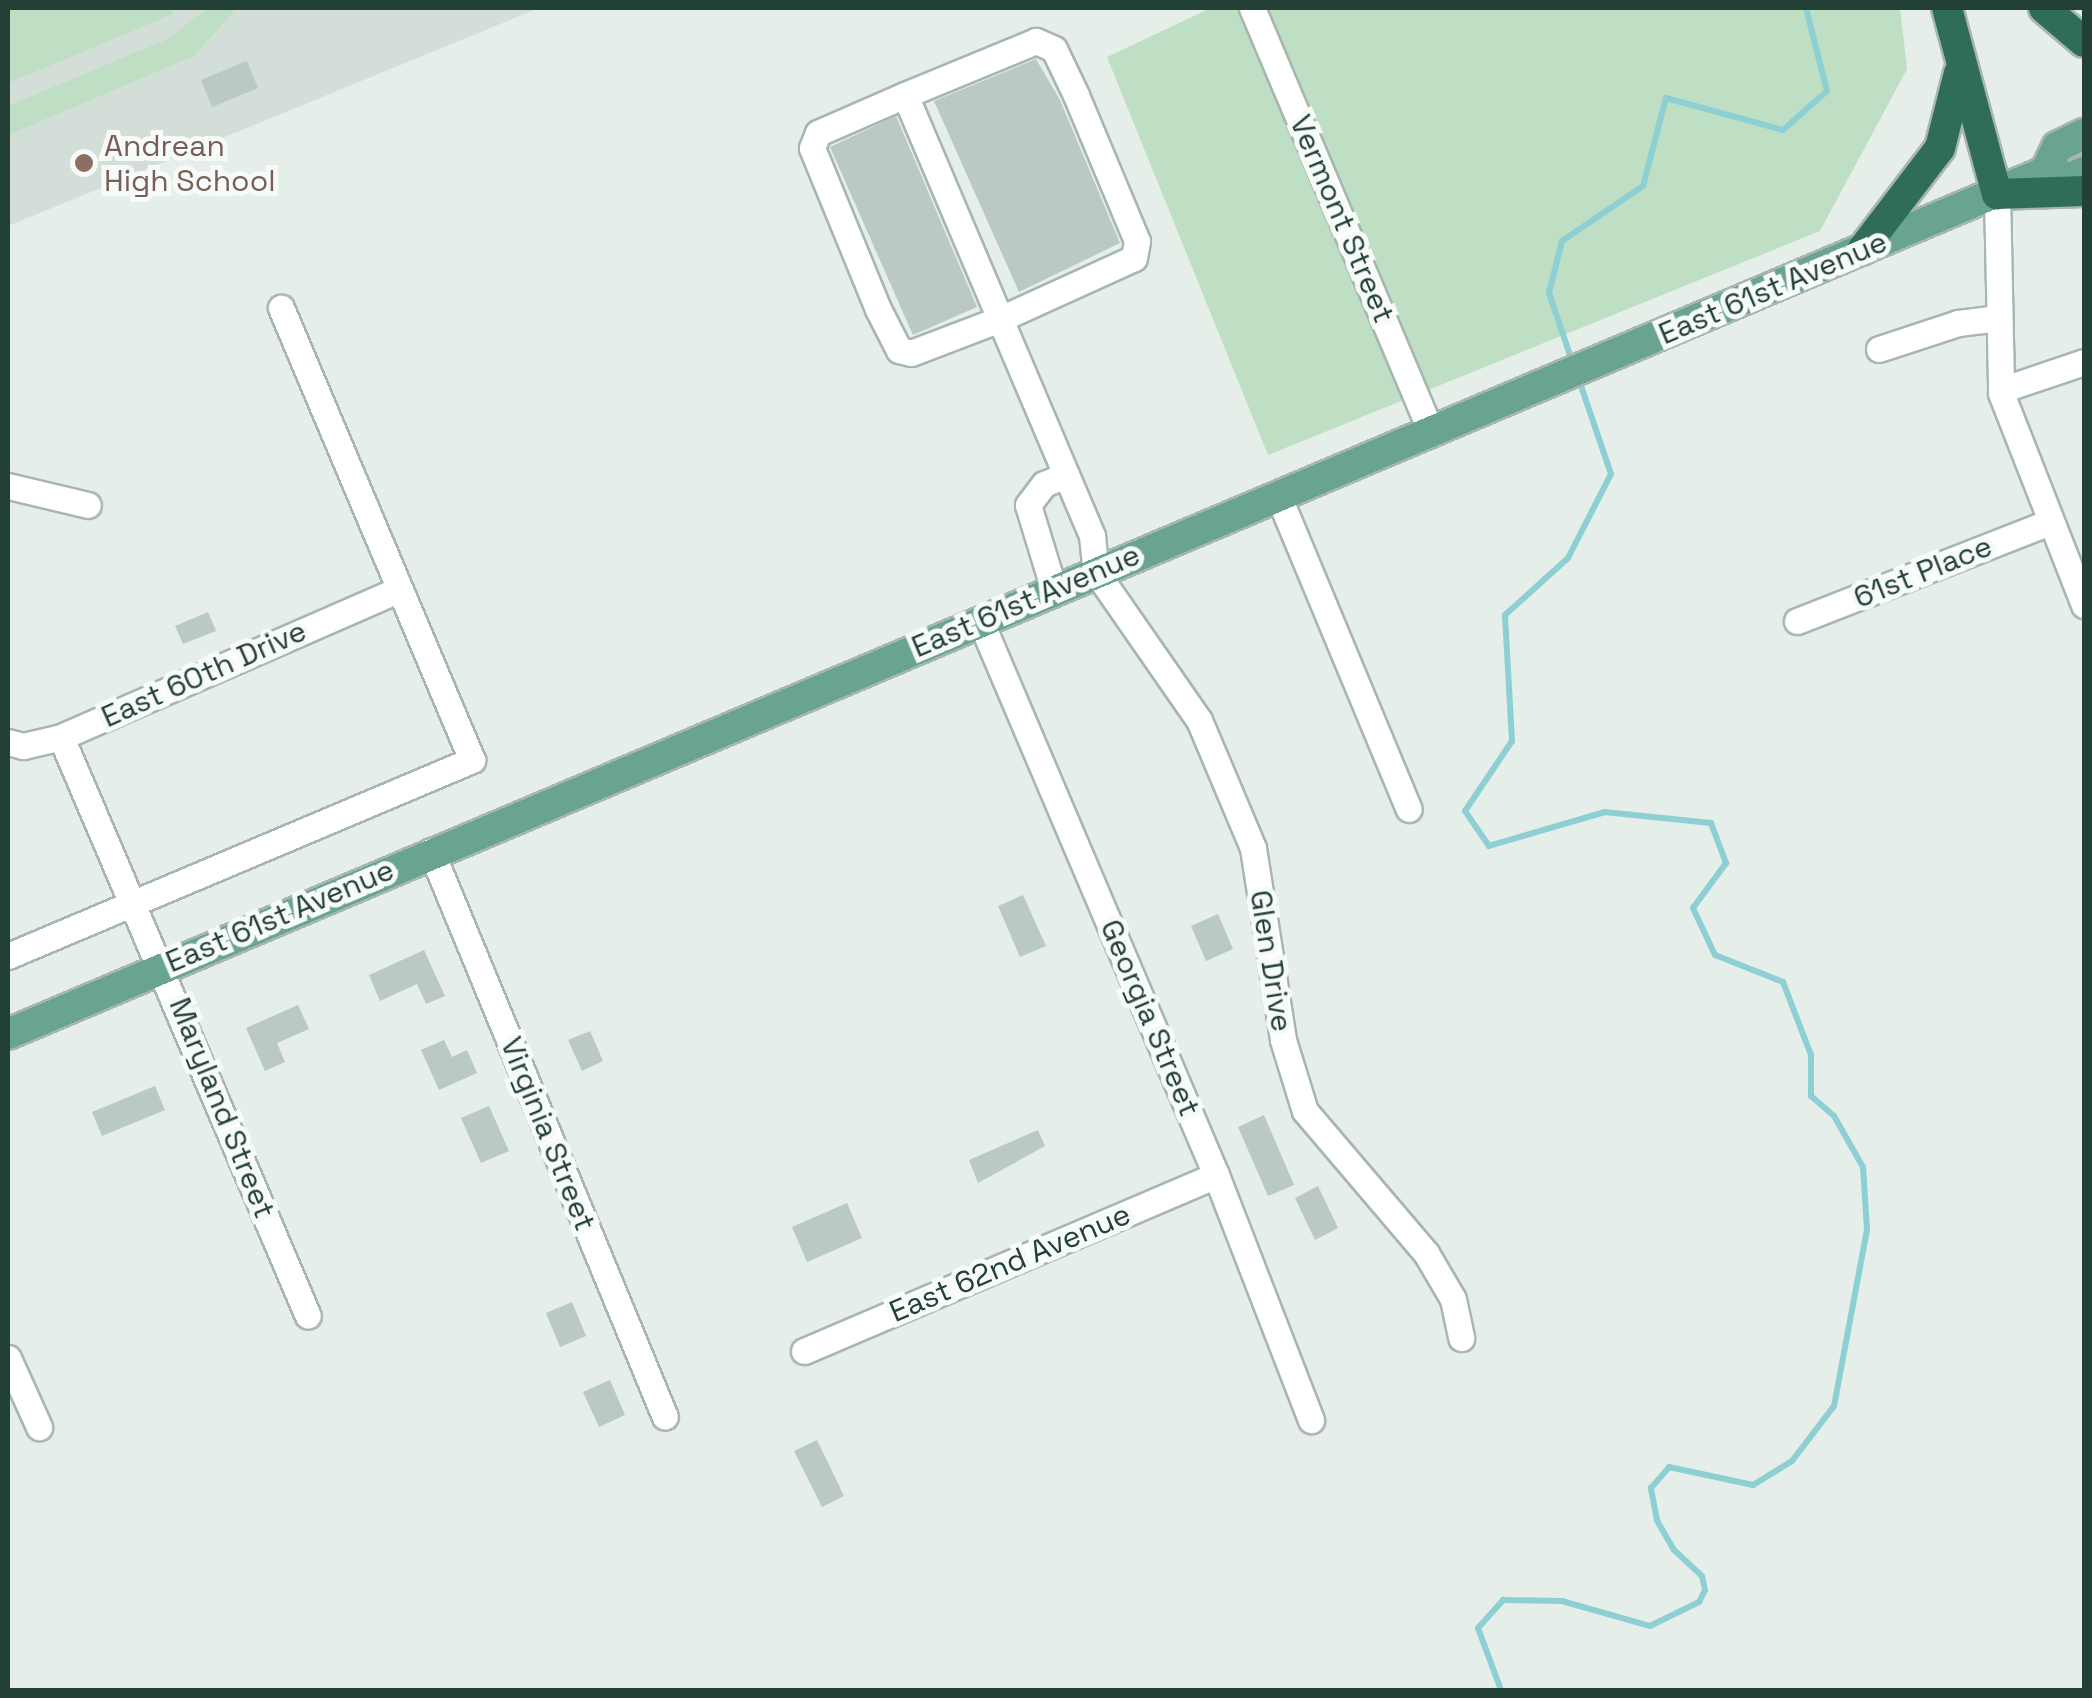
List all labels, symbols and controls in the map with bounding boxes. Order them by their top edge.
street label: Vermont Street [1282,110,1402,328]
place label: Andrean High School [104,128,276,198]
marker: Andrean High School [73,152,95,174]
street label: East 61st Avenue [1653,224,1893,352]
street label: 61st Place [1849,528,1997,616]
street label: East 61st Avenue [906,537,1146,665]
street label: East 60th Drive [96,613,312,735]
street label: East 61st Avenue [160,852,400,980]
street label: Glen Drive [1242,888,1300,1034]
street label: Georgia Street [1092,914,1208,1122]
street label: Maryland Street [161,993,283,1223]
street label: Virginia Street [493,1032,603,1236]
street label: East 62nd Avenue [884,1196,1136,1330]

